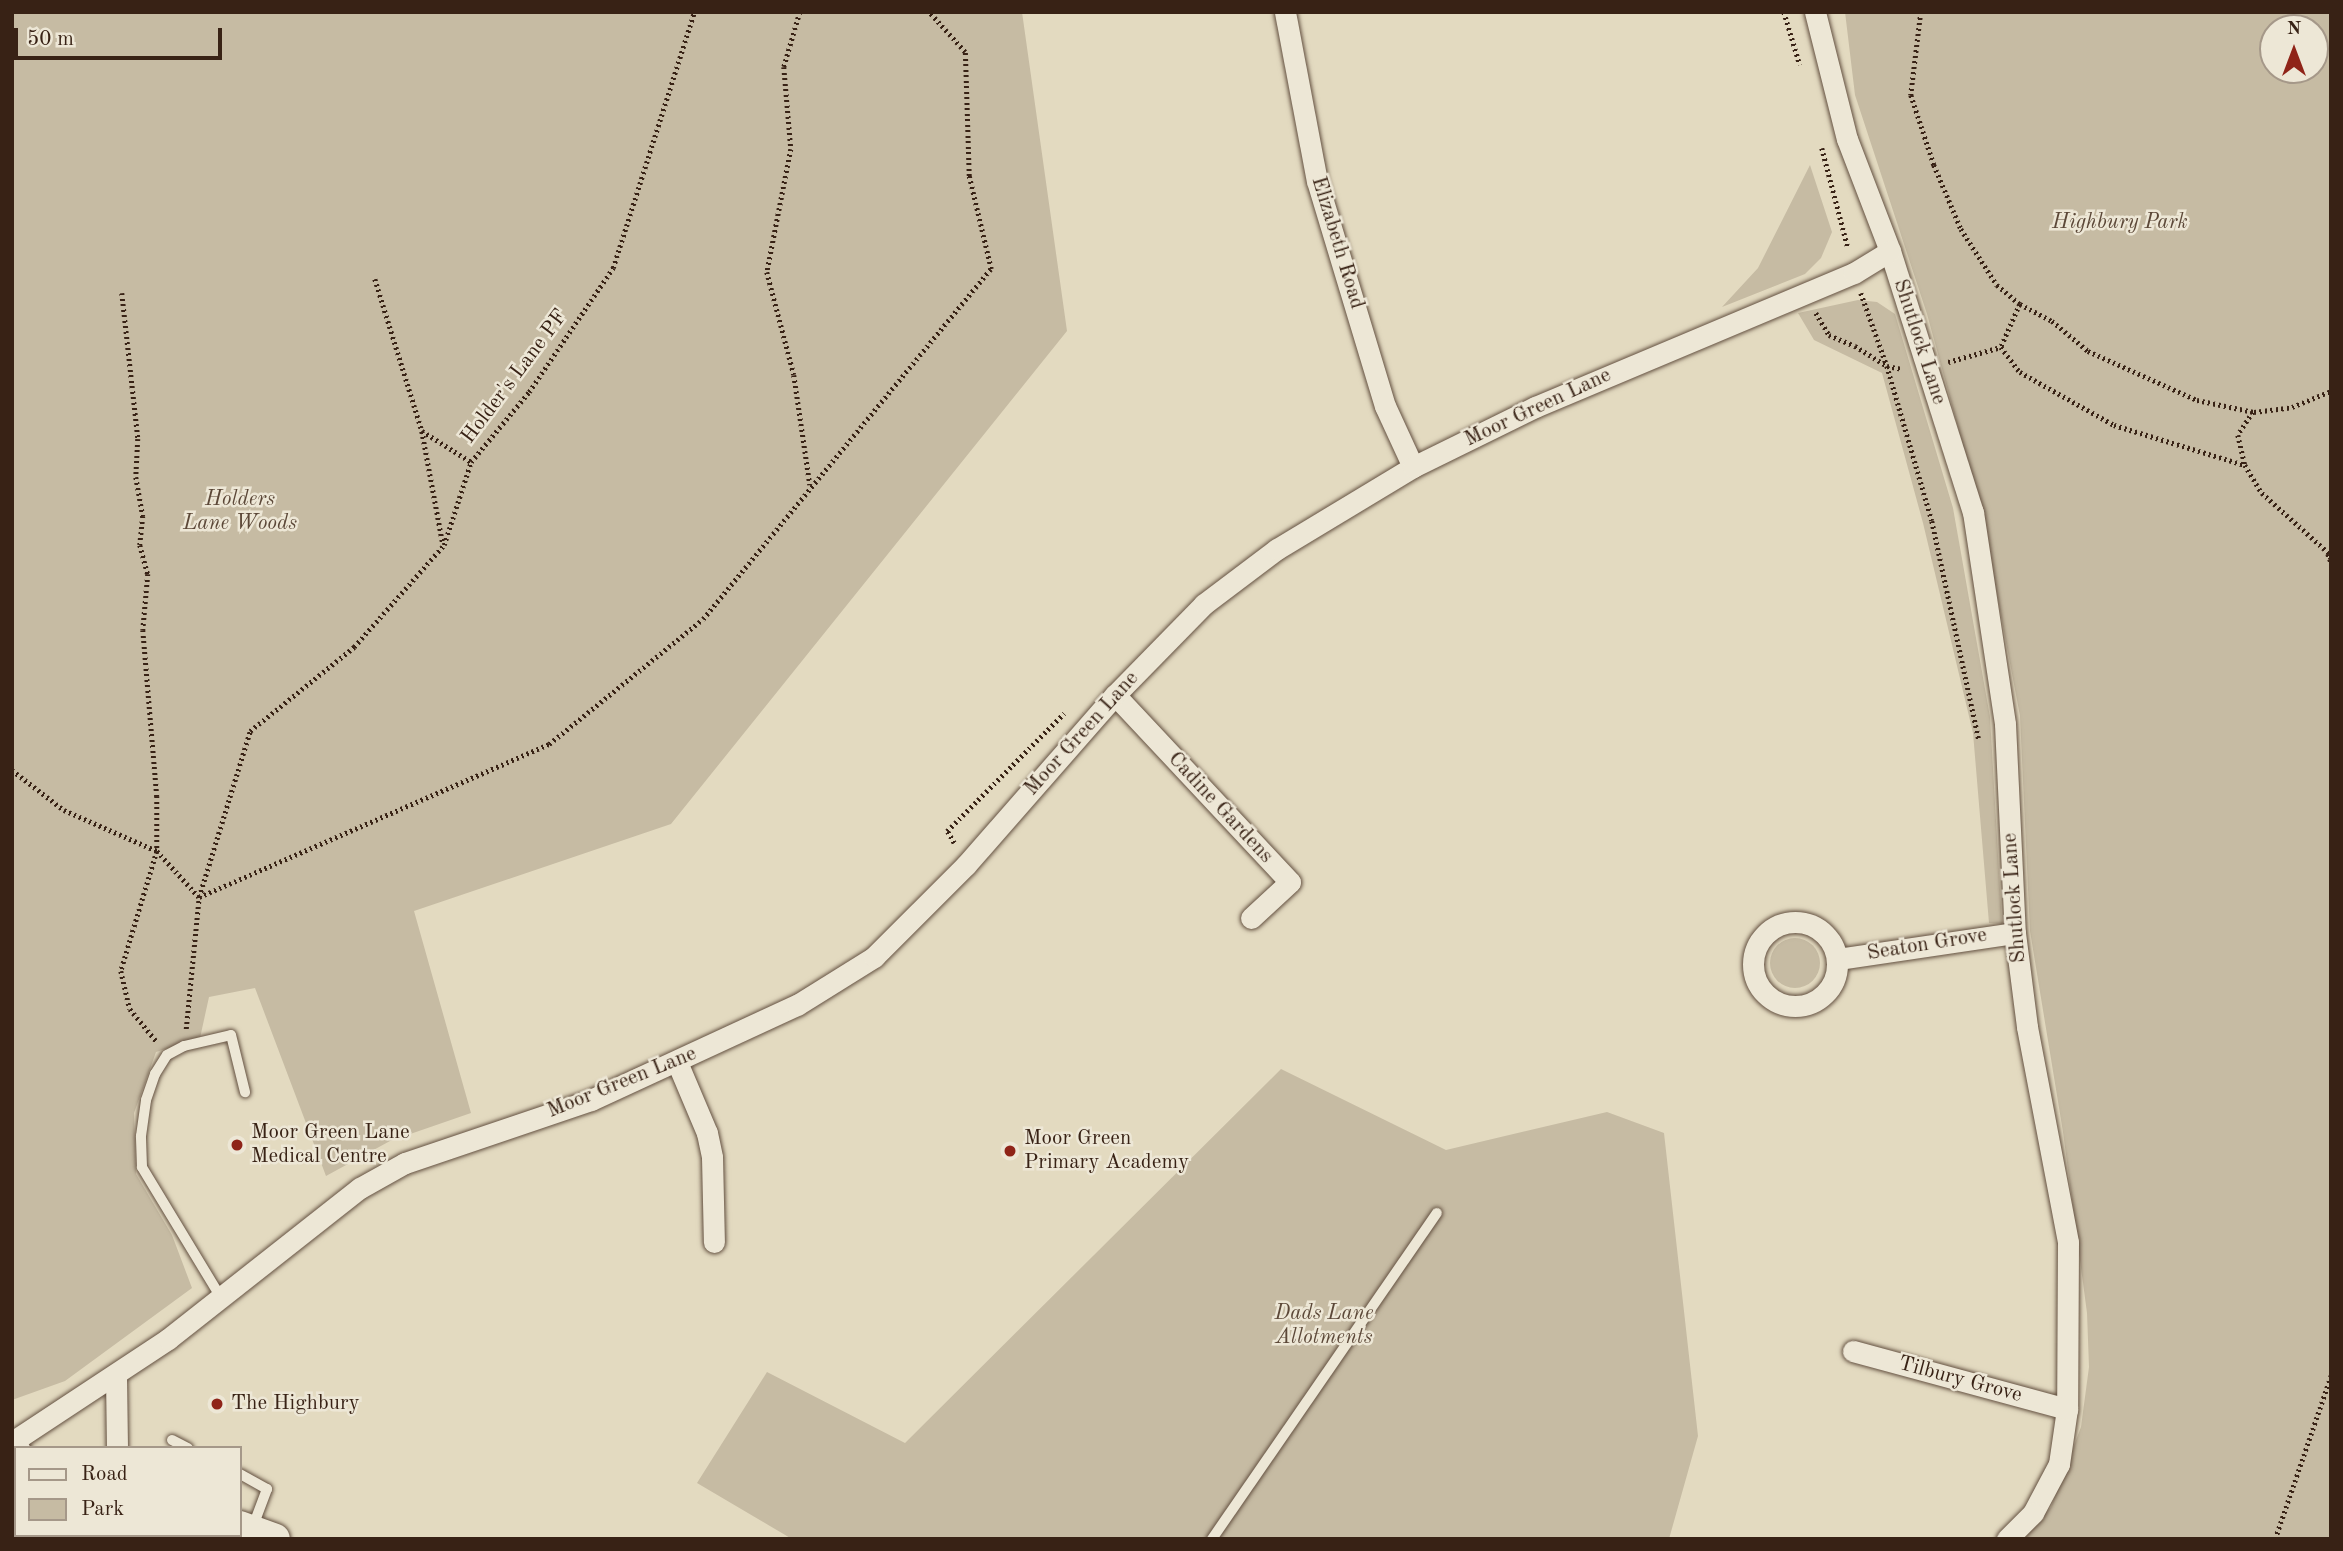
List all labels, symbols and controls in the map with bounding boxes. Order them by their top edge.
scale bar [18,14,226,58]
north arrow [2259,14,2329,84]
text: N [2287,20,2301,39]
text: 50 m [27,29,74,50]
street label: Elizabeth Road [1305,174,1369,312]
park label: Highbury Park [2052,210,2188,236]
street label: Shutlock Lane [1887,276,1951,408]
street label: Holder's Lane PF [456,305,574,449]
street label: Moor Green Lane [1461,363,1615,453]
park label: Holders Lane Woods [183,487,297,537]
street label: Moor Green Lane [1020,667,1144,801]
street label: Cadine Gardens [1162,747,1278,869]
street label: Shutlock Lane [1998,832,2032,964]
street label: Seaton Grove [1865,923,1989,967]
street label: Moor Green Lane [544,1042,700,1124]
place label: Moor Green Lane Medical Centre [251,1120,410,1170]
place label: Moor Green Primary Academy [1024,1126,1189,1176]
marker: Moor Green Lane Medical Centre [229,1137,245,1153]
marker: Moor Green Primary Academy [1002,1143,1018,1159]
park label: Dads Lane Allotments [1275,1301,1373,1351]
street label: Tilbury Grove [1895,1351,2025,1409]
place label: The Highbury [231,1391,360,1417]
marker: The Highbury [209,1396,225,1412]
legend [14,1446,242,1537]
text: Road [81,1464,128,1485]
text: Park [81,1499,124,1520]

